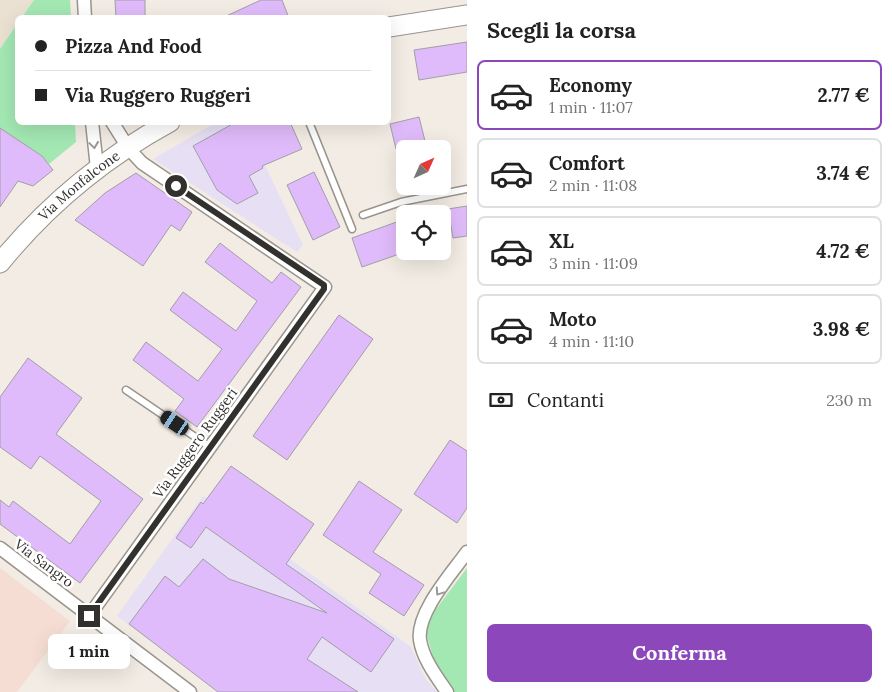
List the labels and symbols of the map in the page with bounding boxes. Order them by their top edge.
north arrow [396,140,451,195]
one-way arrow [88,141,99,149]
street label: Via Monfalcone [34,146,124,225]
route start [165,175,187,197]
street label: Via Ruggero Ruggeri [148,384,241,502]
car [158,408,191,438]
street label: Via Sangro [10,534,77,591]
one-way arrow [436,587,446,596]
route end [78,605,100,627]
callout: 1 min [48,634,130,668]

